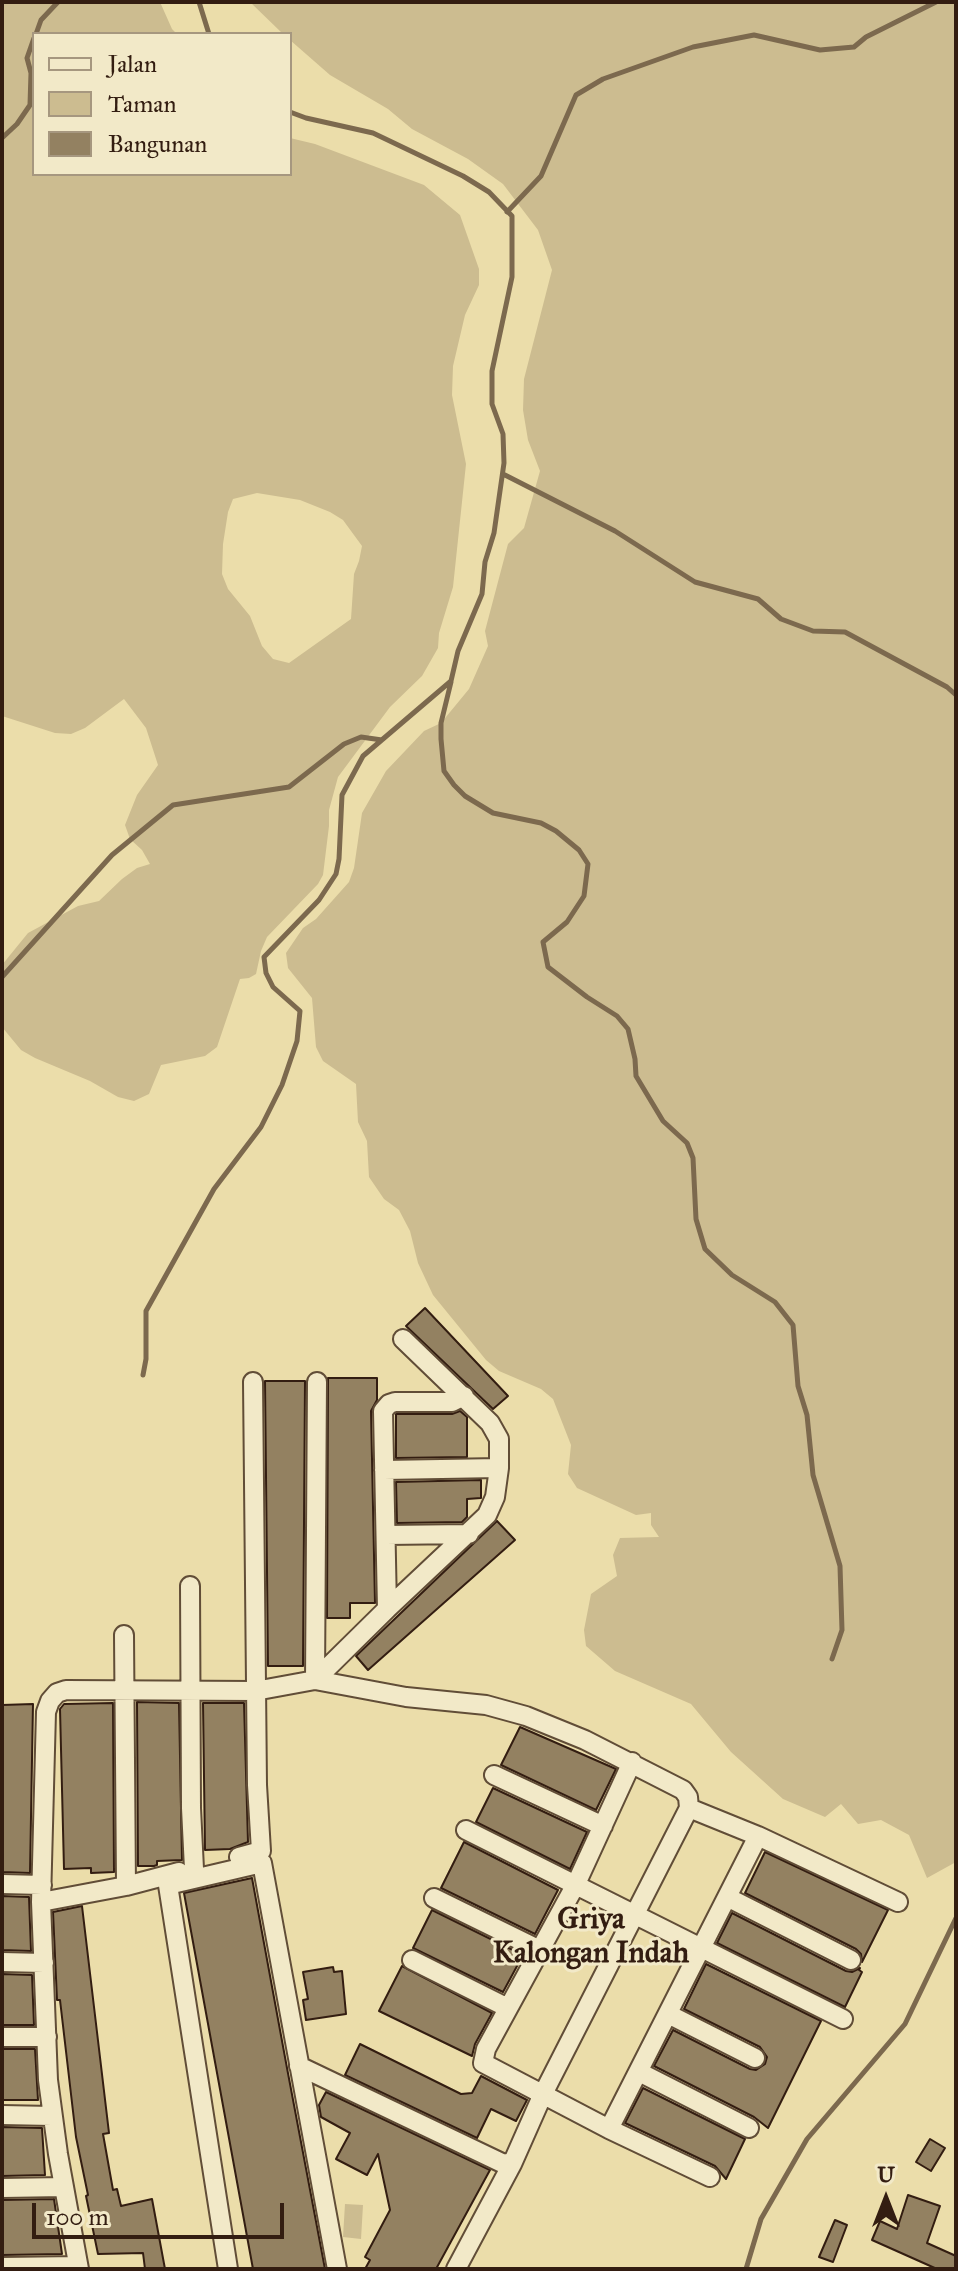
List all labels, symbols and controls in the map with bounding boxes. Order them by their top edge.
legend [32,32,292,176]
text: Jalan [108,49,157,79]
text: Taman [108,89,176,119]
text: Bangunan [108,129,207,159]
district label: Griya Kalongan Indah [493,1903,689,1974]
north arrow [846,2159,926,2239]
text: U [877,2161,895,2188]
scale bar [36,2187,288,2237]
text: 100 m [46,2202,109,2232]

